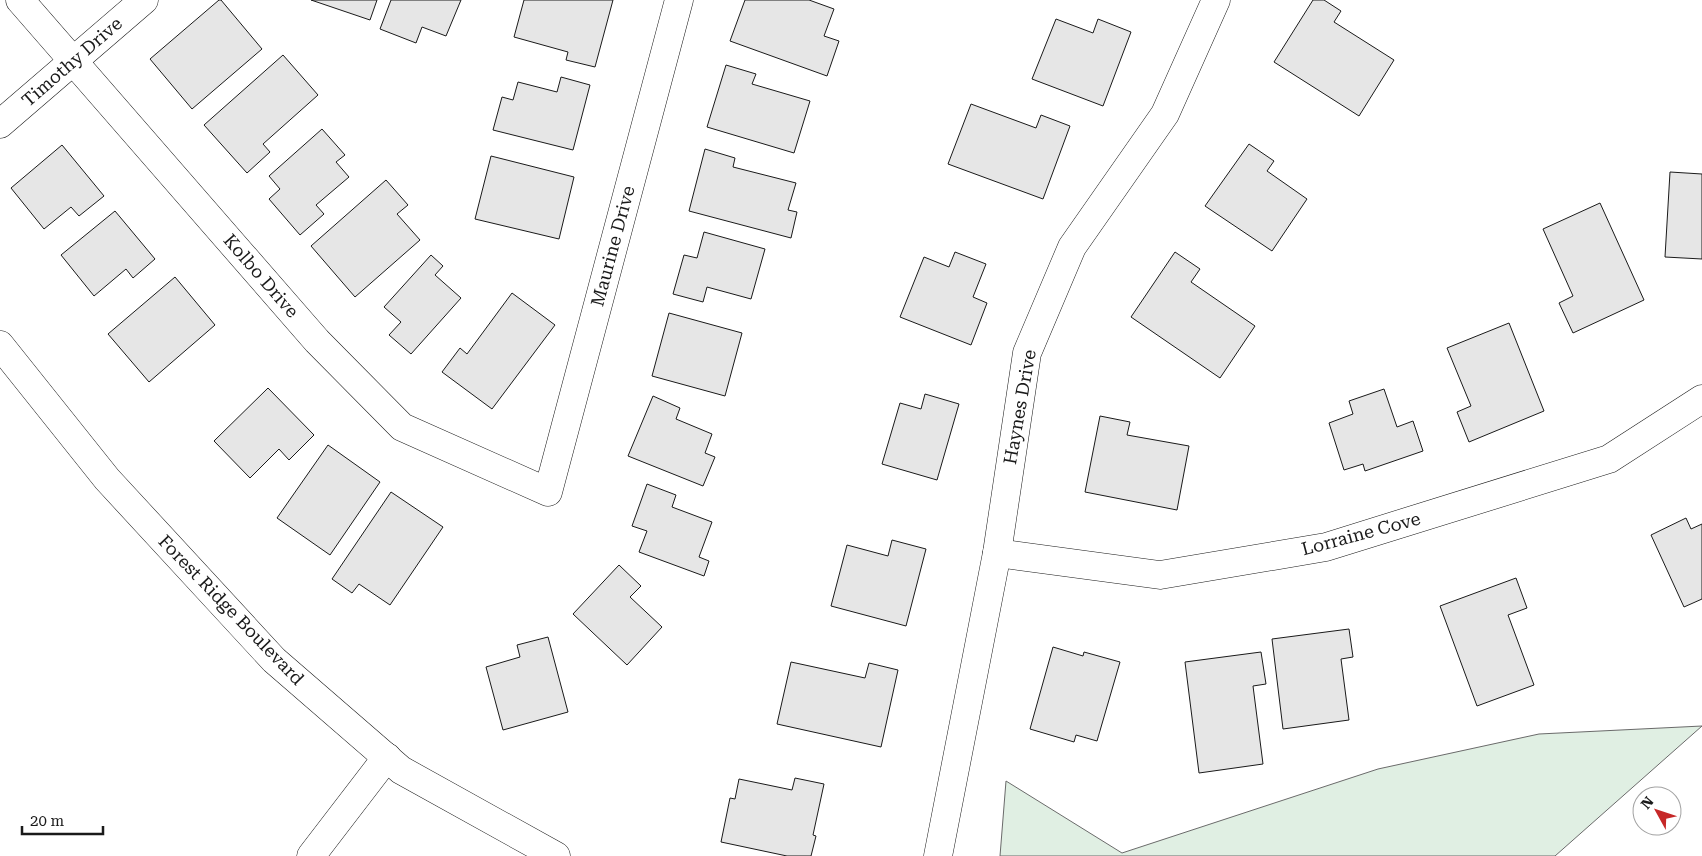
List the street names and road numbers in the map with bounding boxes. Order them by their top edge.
street label: Timothy Drive [17,12,126,111]
street label: Maurine Drive [586,183,639,309]
street label: Kolbo Drive [219,230,303,322]
street label: Haynes Drive [999,348,1040,466]
street label: Lorraine Cove [1299,508,1423,559]
street label: Forest Ridge Boulevard [154,530,309,689]

